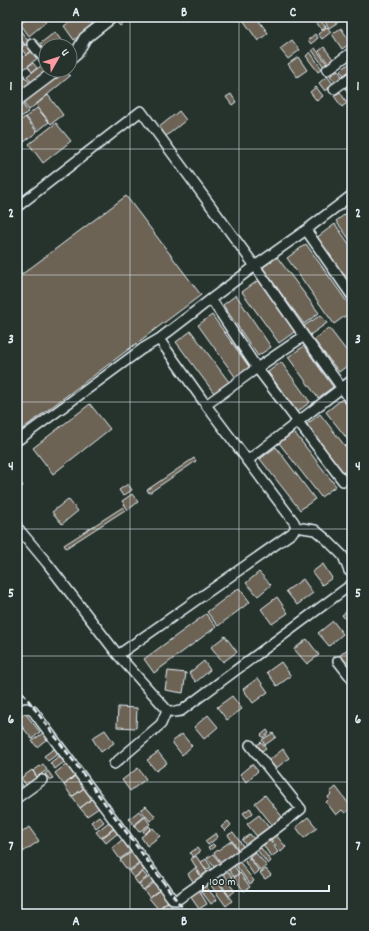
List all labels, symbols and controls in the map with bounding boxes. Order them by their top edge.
text: A [72,4,80,23]
text: B [181,4,187,23]
text: C [290,4,297,23]
north arrow [38,38,78,78]
text: U [56,46,72,60]
text: 1 [10,78,13,97]
text: 1 [357,78,360,97]
text: 2 [8,205,14,224]
text: 2 [355,205,361,224]
text: 3 [8,331,14,350]
text: 3 [355,331,361,350]
text: 4 [8,458,14,477]
text: 4 [355,458,361,477]
text: 5 [8,585,14,604]
text: 5 [355,585,361,604]
text: 6 [8,711,15,730]
text: 6 [355,711,362,730]
text: 7 [9,838,14,857]
text: 7 [356,838,361,857]
scale bar [203,867,329,893]
text: 100 m [209,874,236,891]
text: A [72,913,80,931]
text: B [181,913,187,931]
text: C [290,913,297,931]

